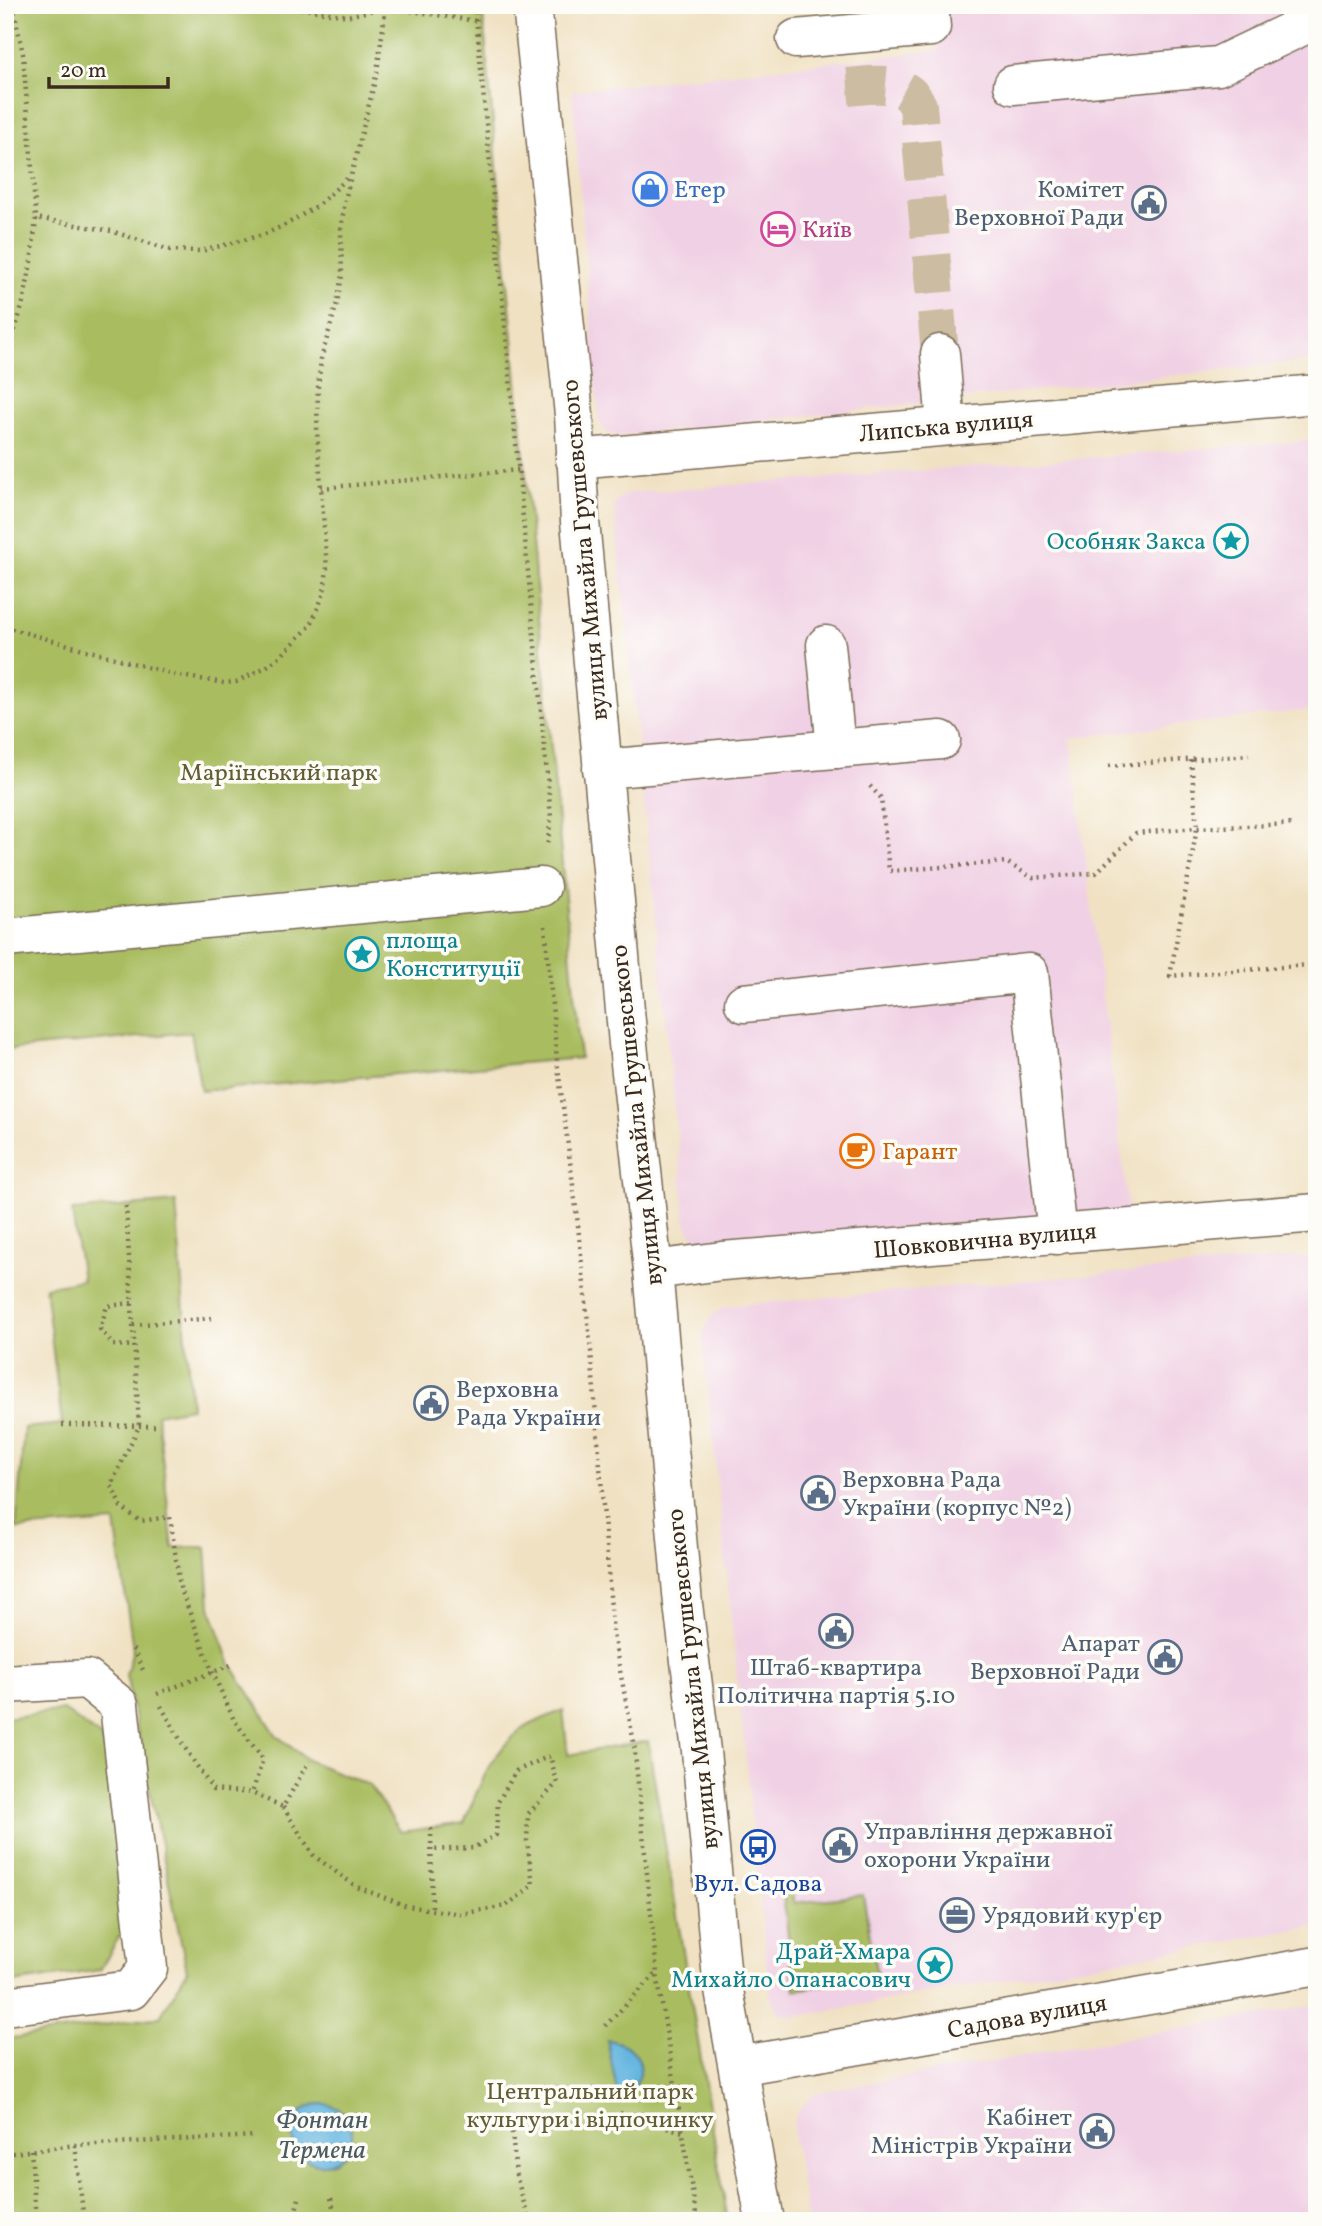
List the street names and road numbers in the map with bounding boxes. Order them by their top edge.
street label: вулиця Михайла Грушевського [554,378,618,722]
street label: Липська вулиця [857,403,1035,453]
street label: вулиця Михайла Грушевського [603,943,673,1287]
street label: Шовковична вулиця [872,1215,1098,1269]
street label: вулиця Михайла Грушевського [659,1507,729,1851]
street label: Садова вулиця [945,1987,1110,2049]

